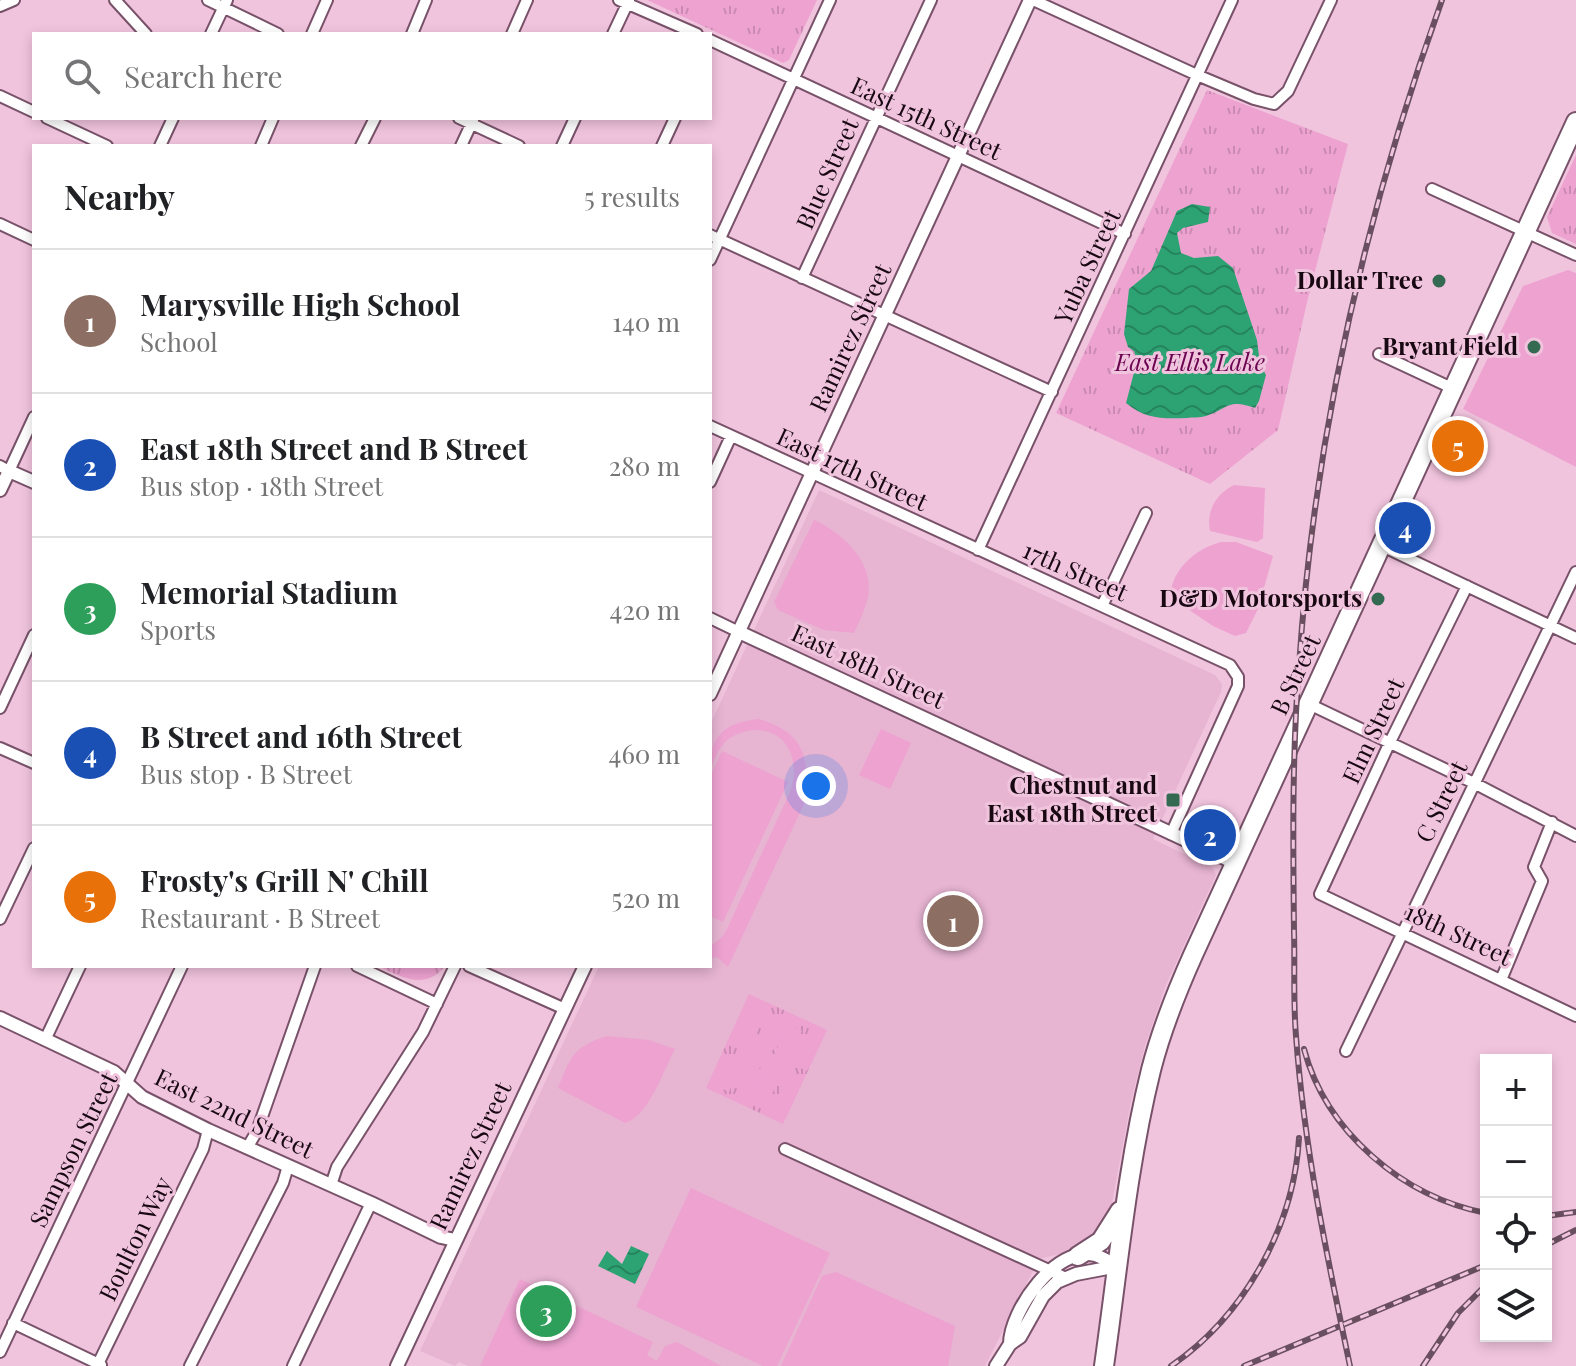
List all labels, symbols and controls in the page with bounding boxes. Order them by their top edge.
search box [32,32,712,120]
icon: search [60,54,104,98]
text: Search here [124,56,283,96]
street label: East 15th Street [846,68,1008,166]
street label: Blue Street [788,112,865,234]
text: Nearby [64,173,175,219]
text: 5 results [584,179,680,214]
street label: Yuba Street [1045,203,1127,330]
street label: Ramirez Street [801,257,898,416]
place label: Dollar Tree [1297,263,1423,295]
marker: Dollar Tree [1430,272,1448,290]
text: Marysville High School [140,284,460,324]
text: 1 [85,304,95,339]
text: 140 m [612,304,680,339]
text: School [140,324,218,359]
place label: Bryant Field [1382,329,1518,361]
marker: Bryant Field [1525,338,1543,356]
park label: East Ellis Lake [1114,345,1265,377]
pin: 5 [1432,416,1484,476]
street label: East 17th Street [772,419,934,517]
text: East 18th Street and B Street [140,428,528,468]
text: 2 [83,448,97,483]
text: 280 m [609,448,680,483]
text: Bus stop · 18th Street [140,468,383,503]
pin: 4 [1379,498,1431,558]
street label: 17th Street [1018,533,1134,608]
text: Memorial Stadium [140,572,398,612]
place label: D&D Motorsports [1159,581,1362,613]
marker: D&D Motorsports [1369,590,1387,608]
text: 3 [84,592,96,627]
text: 420 m [610,592,680,627]
text: Sports [140,612,216,647]
street label: East 18th Street [787,616,951,715]
street label: B Street [1262,628,1327,720]
street label: Elm Street [1334,672,1411,788]
text: B Street and 16th Street [140,716,462,756]
text: 4 [83,736,97,771]
text: 460 m [609,736,680,771]
street label: C Street [1407,755,1474,847]
text: Bus stop · B Street [140,756,352,791]
your location [796,766,836,806]
place label: Chestnut and East 18th Street [987,768,1158,828]
marker: Chestnut and East 18th Street [1164,791,1182,809]
pin: 2 [1184,805,1236,865]
text: Frosty's Grill N' Chill [140,860,428,900]
text: 5 [84,880,96,915]
text: 520 m [612,880,680,915]
pin: 1 [927,891,979,951]
street label: 18th Street [1400,895,1518,972]
text: Restaurant · B Street [140,900,380,935]
map controls [1480,1054,1552,1342]
button: + [1480,1054,1552,1126]
street label: East 22nd Street [150,1060,320,1165]
street label: Sampson Street [21,1066,124,1232]
street label: Ramirez Street [421,1075,518,1234]
button: − [1480,1126,1552,1198]
street label: Boulton Way [90,1171,178,1306]
button: locate [1480,1198,1552,1270]
button: layers [1480,1270,1552,1342]
pin: 3 [520,1281,572,1341]

